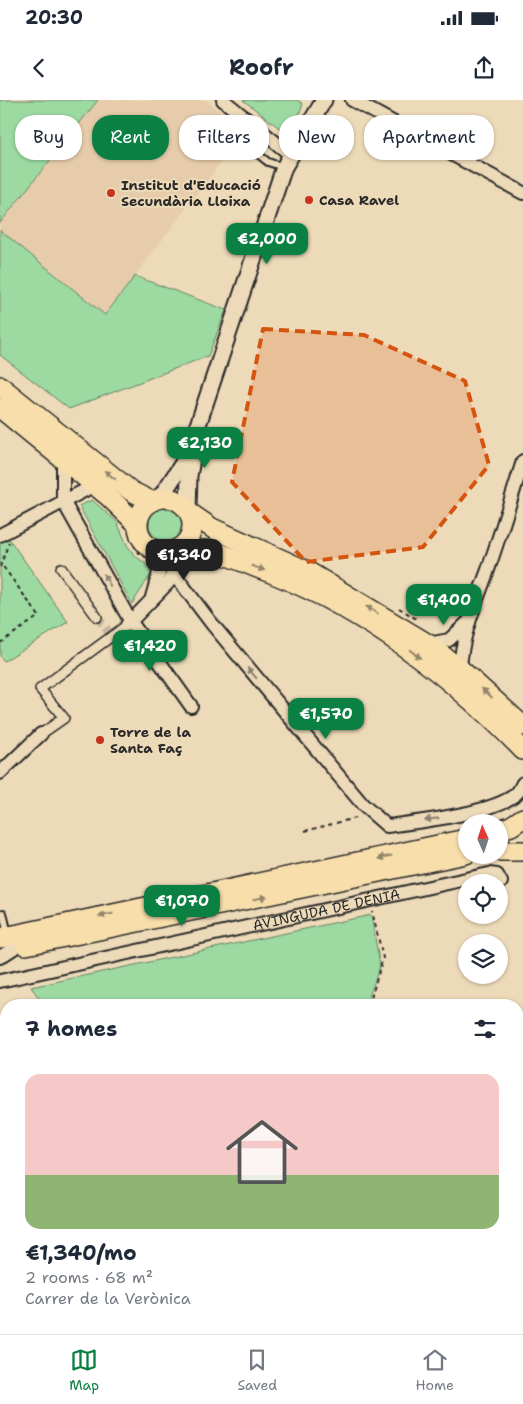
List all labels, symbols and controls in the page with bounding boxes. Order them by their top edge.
text: 20:30 [25,5,83,30]
text: Roofr [229,53,294,82]
icon: back [25,54,53,82]
icon: share [470,54,498,82]
chip: Buy [15,115,82,160]
chip: Rent [92,115,169,160]
chip: Filters [179,115,269,160]
chip: New [279,115,354,160]
chip: Apartment [364,115,494,160]
place label: Institut d'Educació Secundària Lloixa [121,176,261,210]
marker: Institut d'Educació Secundària Lloixa [105,187,117,199]
place label: Casa Ravel [319,191,399,209]
marker: Casa Ravel [303,194,315,206]
pin: €2,000 [226,222,308,265]
text: €2,000 [237,228,297,249]
pin: €2,130 [164,426,246,469]
text: €2,130 [178,432,232,453]
one-way arrow [104,469,117,480]
pin: €1,340 [143,538,225,581]
text: €1,340 [157,544,211,565]
one-way arrow [251,564,266,572]
one-way arrow [103,572,111,587]
pin: €1,400 [403,584,485,626]
text: €1,400 [417,589,471,610]
one-way arrow [365,605,378,614]
pin: €1,420 [109,630,191,672]
text: €1,420 [123,635,177,656]
one-way arrow [408,649,421,660]
one-way arrow [247,666,258,679]
one-way arrow [481,687,493,699]
pin: €1,570 [285,698,367,740]
text: €1,570 [299,703,353,724]
place label: Torre de la Santa Faç [110,723,191,757]
marker: Torre de la Santa Faç [94,734,106,746]
north arrow [458,814,508,864]
map controls [458,814,508,984]
one-way arrow [424,816,440,824]
one-way arrow [377,853,392,861]
button: locate [458,874,508,924]
pin: €1,070 [141,884,223,927]
street label: AVINGUDA DE DÉNIA [251,885,402,934]
text: €1,070 [155,890,209,911]
one-way arrow [253,893,269,901]
one-way arrow [97,912,113,920]
button: layers [458,934,508,984]
text: 7 homes [25,1015,117,1043]
icon: filters [471,1015,499,1043]
icon: home [217,1107,307,1197]
text: €1,340/mo [25,1239,137,1267]
text: 2 rooms · 68 m² [25,1267,153,1288]
text: Carrer de la Verònica [25,1288,191,1309]
tab: Map [69,1346,99,1394]
tab: Saved [237,1346,277,1394]
tab: Home [415,1346,454,1394]

